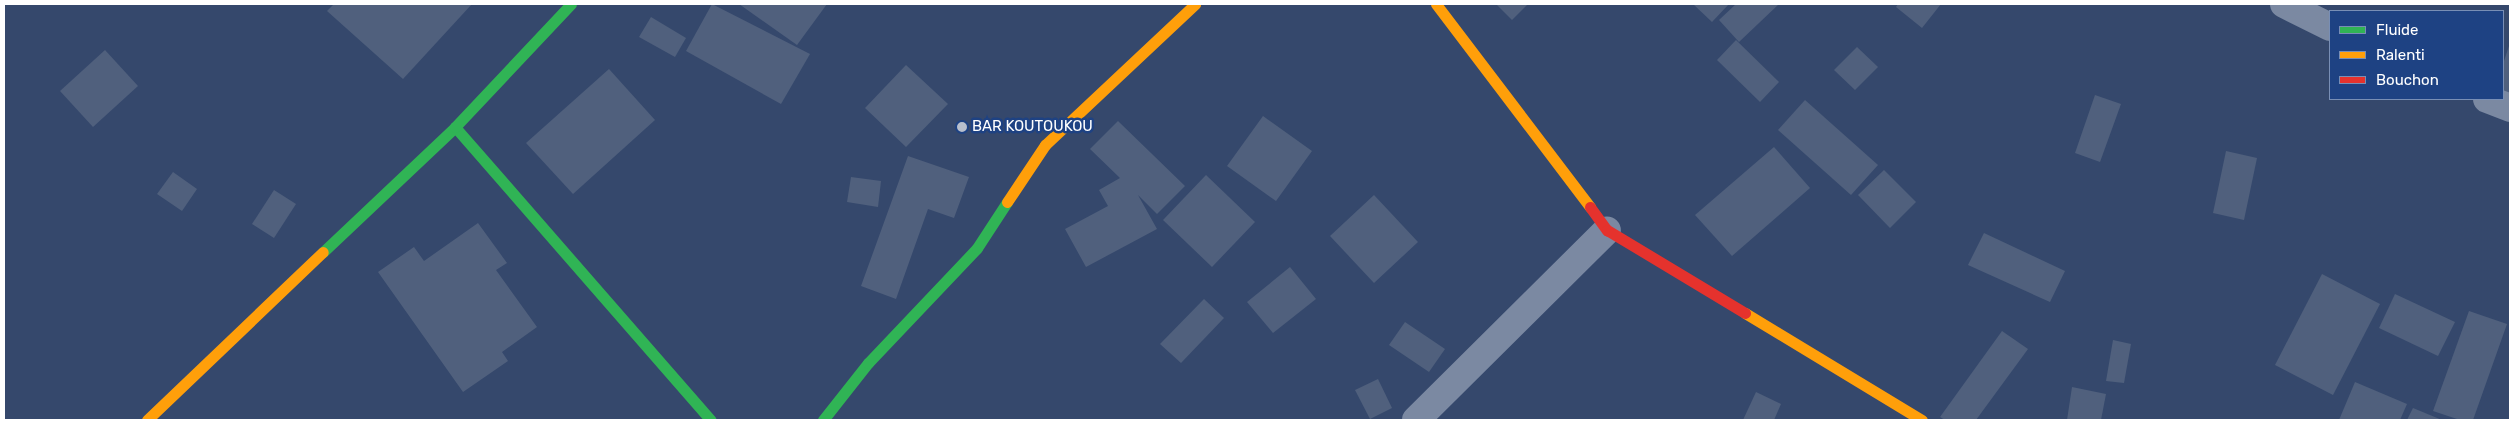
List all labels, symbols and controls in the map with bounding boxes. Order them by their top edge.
legend [2329,10,2504,100]
text: Fluide [2376,21,2418,39]
text: Ralenti [2376,46,2425,64]
text: Bouchon [2376,71,2439,89]
place label: BAR KOUTOUKOU [972,118,1093,136]
marker: BAR KOUTOUKOU [956,121,968,133]

